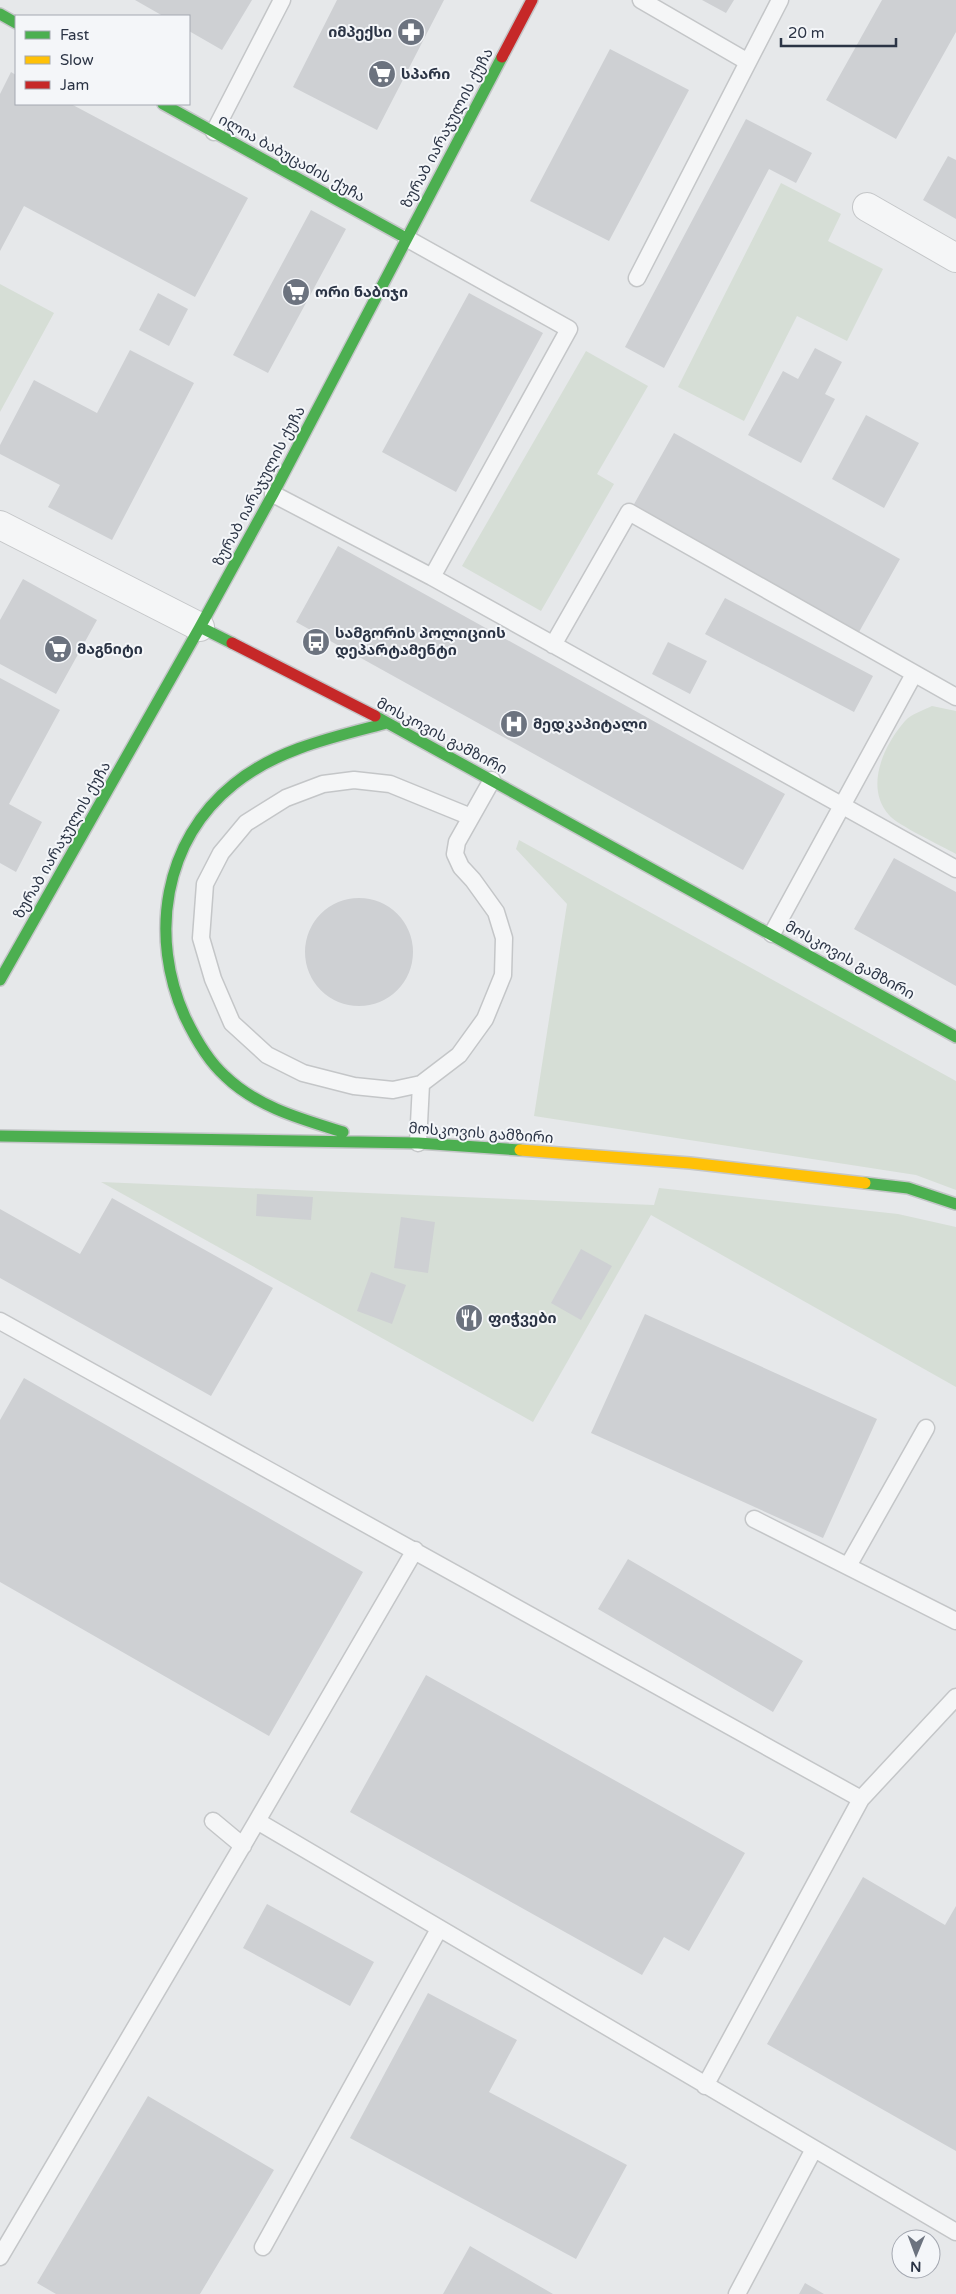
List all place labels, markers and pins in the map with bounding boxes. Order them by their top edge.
pharmacy icon: იმპექსი [396,17,426,47]
place label: იმპექსი [328,23,392,41]
supermarket icon: სპარი [367,59,397,89]
place label: სპარი [401,65,450,83]
supermarket icon: ორი ნაბიჯი [281,277,311,307]
place label: ორი ნაბიჯი [315,283,408,301]
place label: სამგორის პოლიციის დეპარტამენტი [335,624,506,659]
bus stop icon: სამგორის პოლიციის დეპარტამენტი [301,627,331,657]
supermarket icon: მაგნიტი [43,634,73,664]
place label: მაგნიტი [77,640,143,658]
hospital icon: მედკაპიტალი [499,709,529,739]
place label: მედკაპიტალი [533,715,647,733]
restaurant icon: ფიჭვები [454,1303,484,1333]
place label: ფიჭვები [488,1309,557,1327]

